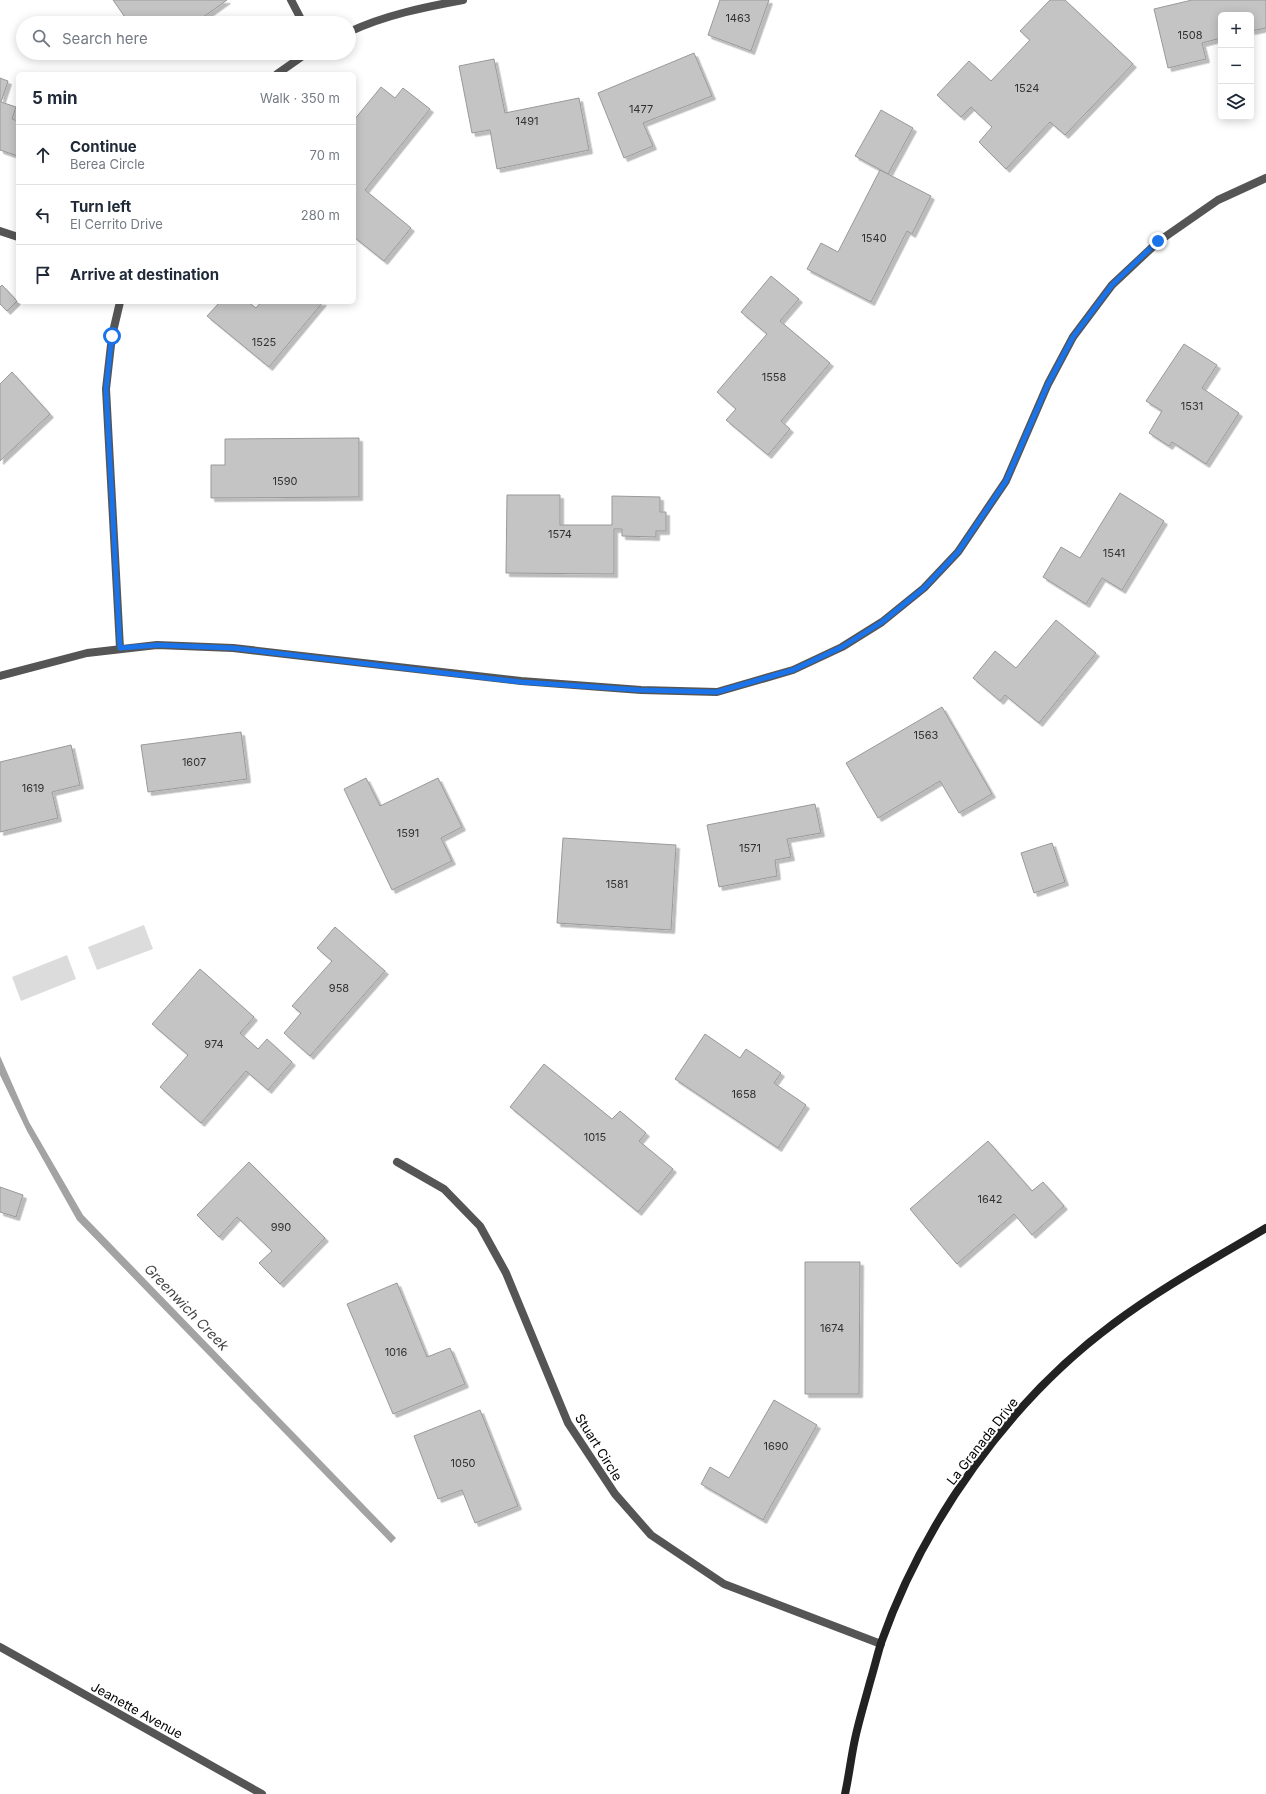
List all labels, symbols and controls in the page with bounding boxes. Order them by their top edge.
house number: 1463 [725,11,751,25]
map controls [1218,12,1254,120]
button: + [1218,12,1254,48]
search box [16,16,356,60]
icon: search [30,27,52,49]
house number: 1508 [1178,28,1203,42]
text: Search here [62,29,148,48]
button: − [1218,48,1254,84]
house number: 1524 [1015,81,1039,95]
button: layers [1218,84,1254,120]
text: 5 min [32,88,78,108]
text: Walk · 350 m [260,90,340,106]
house number: 1477 [629,102,653,116]
house number: 1491 [516,114,538,128]
text: Continue [70,137,137,156]
icon: ahead [32,144,54,166]
text: 70 m [310,147,340,163]
text: Berea Circle [70,156,145,172]
text: Turn left [70,197,131,216]
icon: left [32,204,54,226]
text: 280 m [301,207,340,223]
text: El Cerrito Drive [70,216,163,232]
house number: 1540 [861,231,887,245]
route end [1149,232,1167,250]
icon: arrive [32,264,54,286]
text: Arrive at destination [70,265,219,284]
route start [103,327,121,345]
house number: 1525 [252,335,277,349]
house number: 1558 [762,370,787,384]
house number: 1531 [1181,399,1203,413]
house number: 1590 [273,474,298,488]
house number: 1574 [548,527,572,541]
house number: 1541 [1103,546,1125,560]
house number: 1563 [914,728,939,742]
house number: 1607 [182,755,206,769]
house number: 1619 [22,781,44,795]
house number: 1591 [397,826,419,840]
house number: 1571 [739,841,761,855]
house number: 1581 [606,877,628,891]
house number: 958 [329,981,349,995]
house number: 974 [204,1037,224,1051]
house number: 1658 [732,1087,757,1101]
house number: 1015 [584,1130,607,1144]
house number: 1642 [977,1192,1003,1206]
house number: 990 [271,1220,291,1234]
water label: Greenwich Creek [141,1260,233,1354]
house number: 1674 [820,1321,844,1335]
house number: 1016 [385,1345,408,1359]
street label: La Granada Drive [943,1394,1021,1488]
street label: Stuart Circle [572,1411,626,1483]
house number: 1690 [763,1439,789,1453]
house number: 1050 [450,1456,476,1470]
street label: Jeanette Avenue [88,1678,186,1742]

